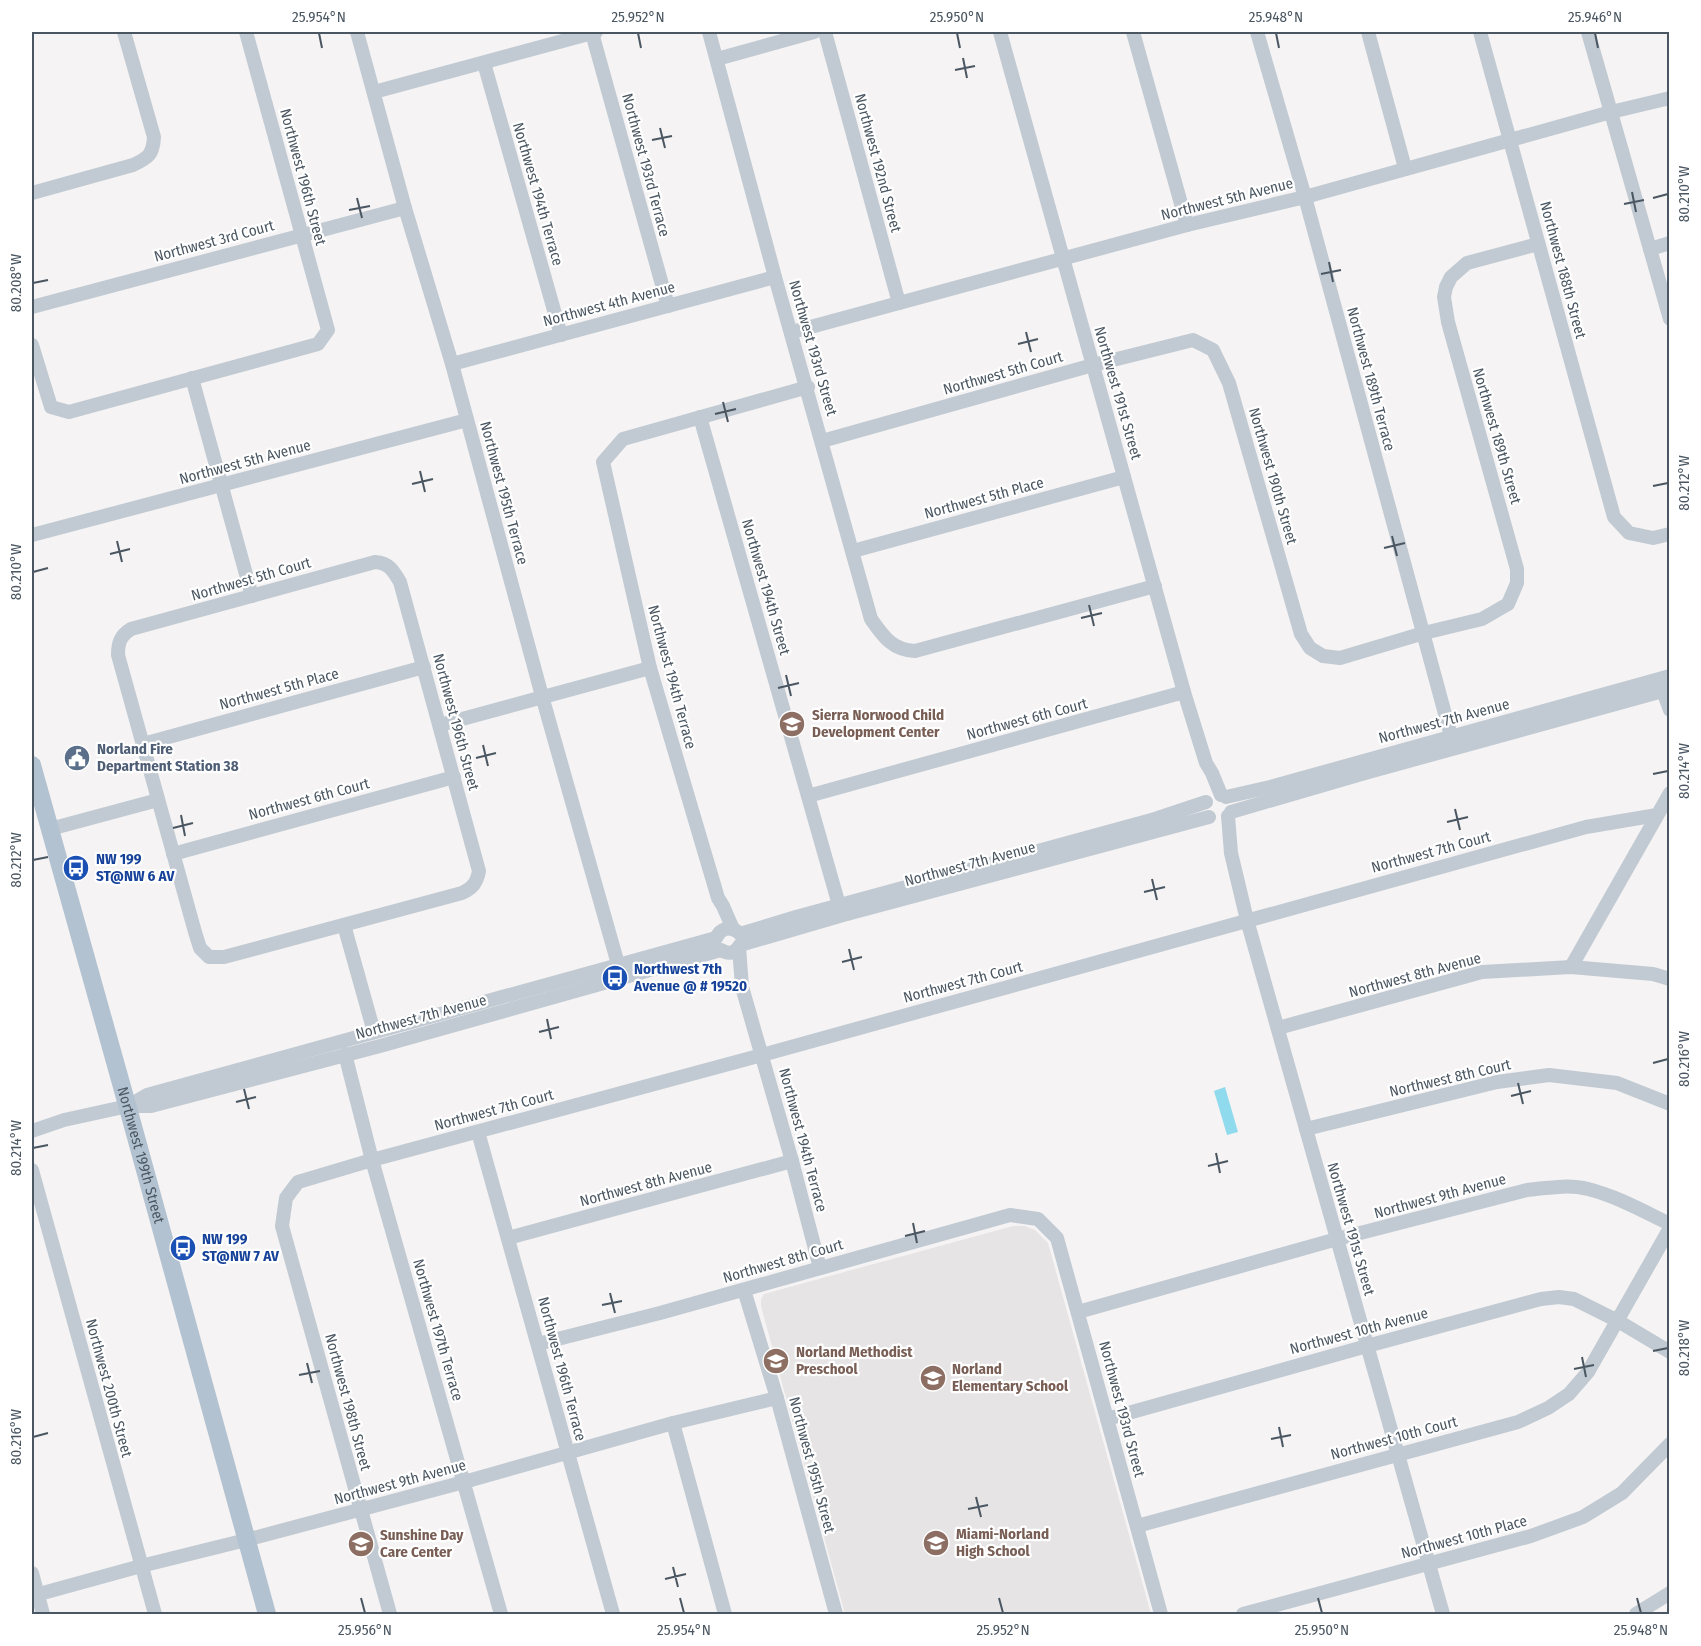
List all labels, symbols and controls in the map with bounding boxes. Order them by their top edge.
text: 25.954°N [292,8,346,26]
text: 25.952°N [611,8,665,26]
text: 25.950°N [930,8,984,26]
text: 25.948°N [1249,8,1303,26]
text: 25.946°N [1568,8,1622,26]
street label: Northwest 193rd Terrace [618,91,674,239]
street label: Northwest 192nd Street [851,92,905,234]
street label: Northwest 196th Street [276,107,330,247]
street label: Northwest 194th Terrace [509,120,567,268]
text: 80.210°W [1675,166,1693,222]
street label: Northwest 5th Avenue [1159,174,1295,224]
street label: Northwest 188th Street [1536,199,1590,341]
street label: Northwest 3rd Court [152,216,276,266]
text: 80.208°W [7,254,25,312]
street label: Northwest 4th Avenue [541,278,677,330]
street label: Northwest 193rd Street [785,278,841,418]
street label: Northwest 189th Terrace [1343,305,1399,453]
street label: Northwest 191st Street [1090,324,1146,462]
street label: Northwest 5th Court [941,347,1065,399]
street label: Northwest 189th Street [1469,366,1525,506]
street label: Northwest 190th Street [1245,406,1301,546]
street label: Northwest 195th Terrace [476,419,532,567]
street label: Northwest 5th Avenue [177,436,313,488]
text: 80.212°W [1675,455,1693,511]
street label: Northwest 5th Place [922,473,1046,523]
street label: Northwest 194th Street [738,517,794,657]
text: 80.210°W [7,544,25,600]
street label: Northwest 5th Court [189,553,313,605]
street label: Northwest 194th Terrace [644,603,700,751]
street label: Northwest 196th Street [429,652,483,792]
street label: Northwest 5th Place [217,664,341,714]
street label: Northwest 6th Court [965,694,1089,744]
street label: Northwest 7th Avenue [1377,695,1511,747]
place label: Sierra Norwood Child Development Center [812,706,944,741]
school or university icon: Sierra Norwood Child Development Center [777,709,807,739]
place label: Norland Fire Department Station 38 [97,740,239,775]
public building icon: Norland Fire Department Station 38 [62,743,92,773]
text: 80.214°W [1675,743,1693,799]
street label: Northwest 6th Court [247,774,371,824]
street label: Northwest 7th Court [1369,827,1493,877]
text: 80.212°W [7,832,25,888]
street label: Northwest 7th Avenue [903,838,1037,890]
place label: NW 199 ST@NW 6 AV [96,850,175,885]
bus stop icon: NW 199 ST@NW 6 AV [61,853,91,883]
street label: Northwest 8th Avenue [1347,949,1483,1001]
street label: Northwest 7th Court [901,957,1025,1007]
place label: Northwest 7th Avenue @ # 19520 [633,960,747,995]
bus stop icon: Northwest 7th Avenue @ # 19520 [600,963,630,993]
street label: Northwest 7th Avenue [354,991,488,1043]
text: 80.216°W [1675,1031,1693,1087]
street label: Northwest 8th Court [1387,1055,1513,1101]
street label: Northwest 194th Terrace [775,1066,831,1214]
street label: Northwest 199th Street [113,1085,168,1225]
street label: Northwest 7th Court [432,1085,556,1135]
text: 80.214°W [7,1120,25,1176]
street label: Northwest 8th Avenue [578,1158,714,1210]
street label: Northwest 191st Street [1323,1160,1379,1298]
street label: Northwest 9th Avenue [1372,1170,1508,1222]
place label: NW 199 ST@NW 7 AV [202,1230,280,1265]
bus stop icon: NW 199 ST@NW 7 AV [168,1233,198,1263]
street label: Northwest 8th Court [721,1235,845,1287]
street label: Northwest 197th Terrace [409,1257,467,1403]
street label: Northwest 196th Terrace [534,1295,590,1443]
street label: Northwest 10th Avenue [1288,1304,1430,1358]
street label: Northwest 200th Street [82,1317,136,1459]
text: 80.218°W [1675,1320,1693,1376]
street label: Northwest 198th Street [321,1332,375,1472]
street label: Northwest 193rd Street [1095,1339,1149,1479]
place label: Norland Methodist Preschool [796,1343,913,1378]
school or university icon: Norland Methodist Preschool [761,1346,791,1376]
place label: Norland Elementary School [952,1360,1069,1395]
school or university icon: Norland Elementary School [918,1363,948,1393]
street label: Northwest 195th Street [785,1395,839,1535]
text: 80.216°W [7,1409,25,1465]
street label: Northwest 10th Court [1329,1412,1459,1464]
street label: Northwest 9th Avenue [332,1456,468,1508]
street label: Northwest 10th Place [1399,1512,1529,1562]
place label: Miami-Norland High School [956,1525,1049,1560]
place label: Sunshine Day Care Center [380,1526,464,1561]
school or university icon: Miami-Norland High School [921,1528,951,1558]
school or university icon: Sunshine Day Care Center [346,1529,376,1559]
text: 25.956°N [338,1621,392,1639]
text: 25.954°N [657,1621,711,1639]
text: 25.952°N [976,1621,1030,1639]
text: 25.950°N [1295,1621,1349,1639]
text: 25.948°N [1614,1621,1668,1639]

